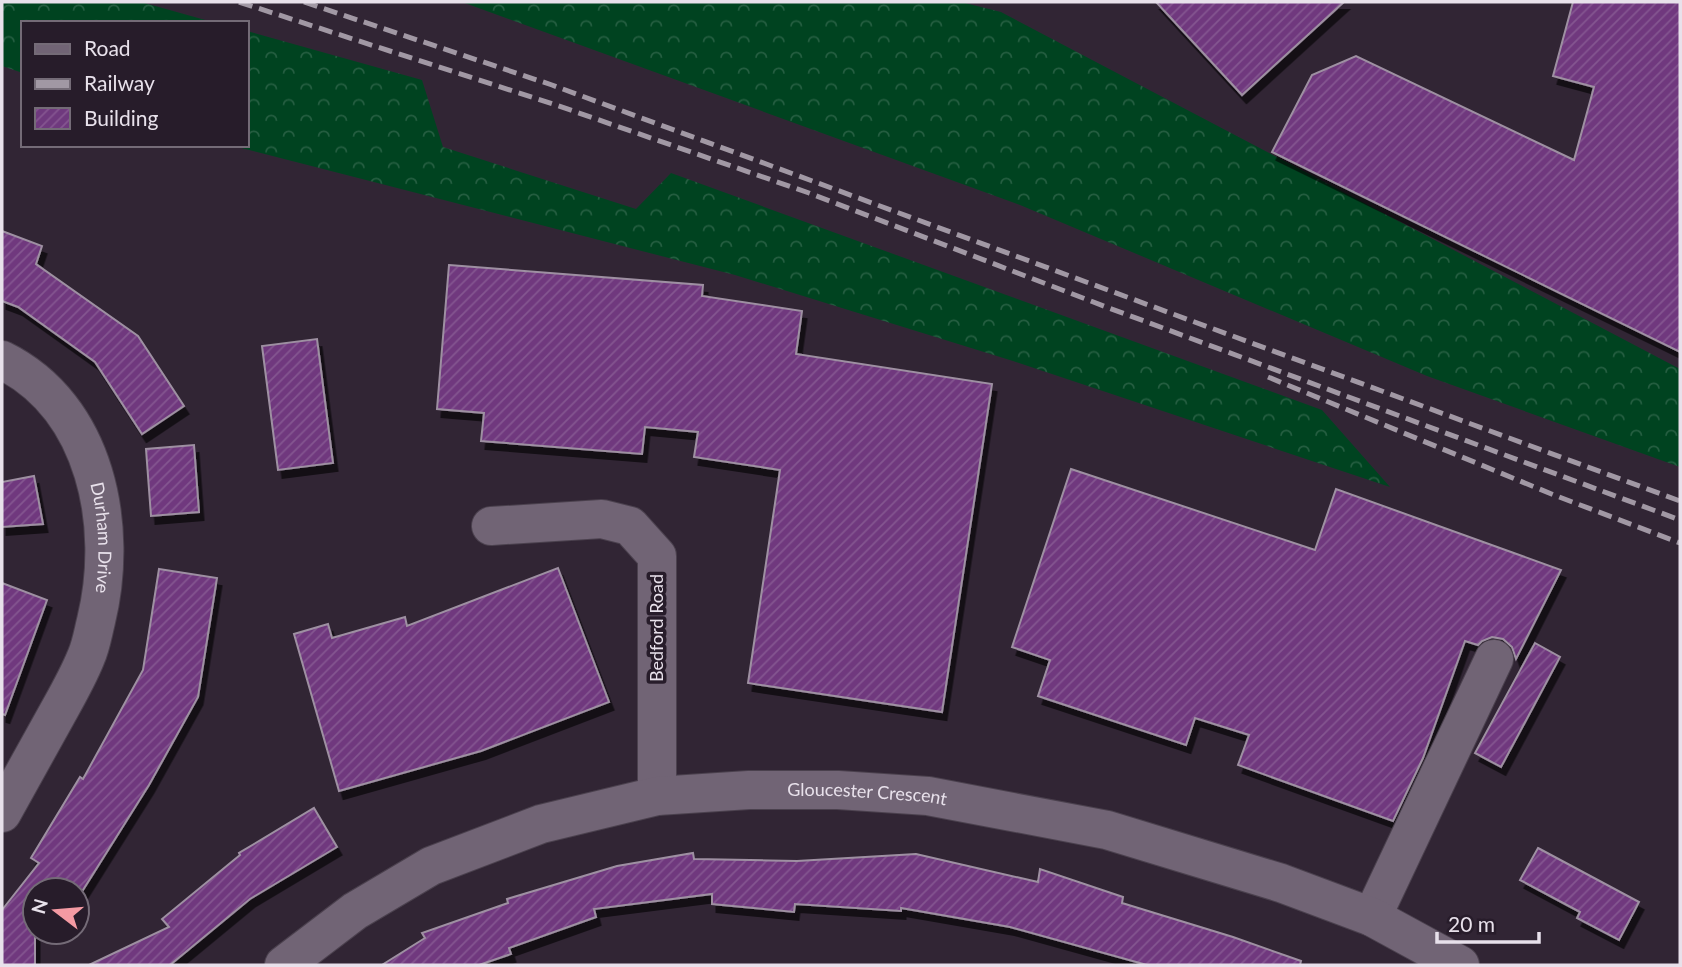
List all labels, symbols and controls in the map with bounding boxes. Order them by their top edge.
legend [21,21,248,147]
text: Road [84,35,131,60]
text: Railway [84,70,155,95]
text: Building [84,105,159,130]
street label: Durham Drive [86,480,116,595]
street label: Bedford Road [645,574,667,682]
street label: Gloucester Crescent [787,778,949,809]
north arrow [21,876,91,946]
text: N [26,896,52,916]
scale bar [1437,900,1538,944]
text: 20 m [1448,911,1495,936]

